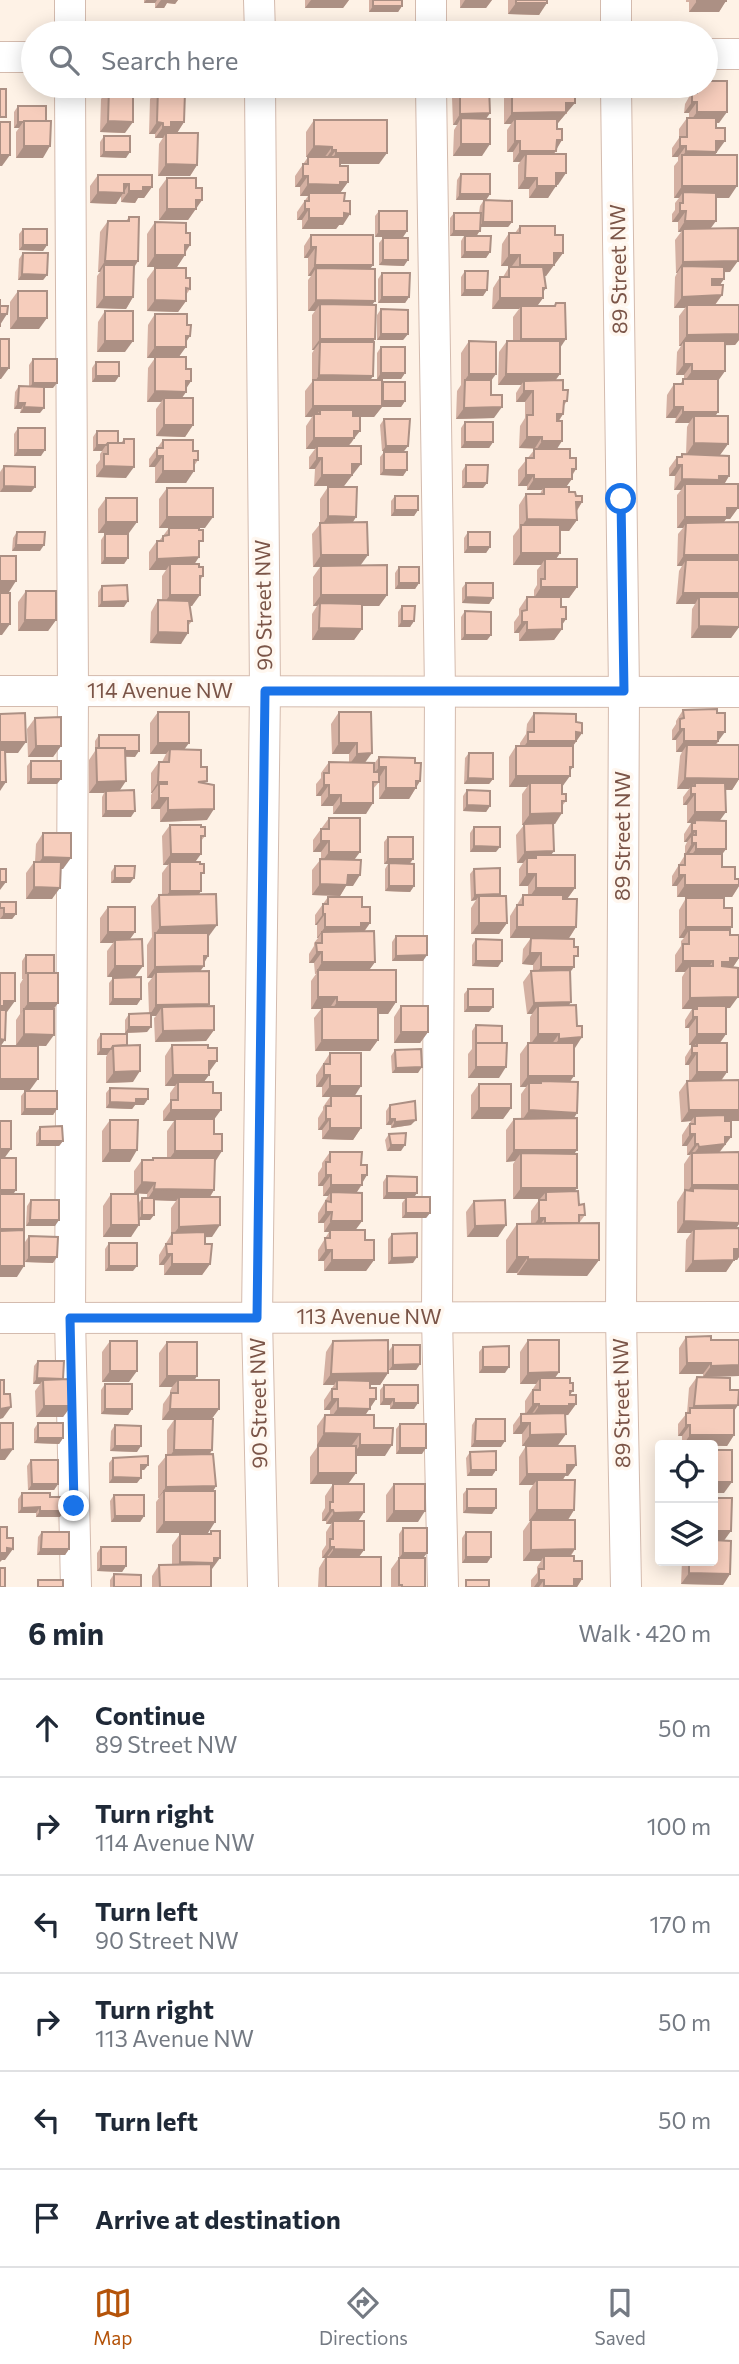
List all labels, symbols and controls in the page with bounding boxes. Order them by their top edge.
search box [21,21,718,98]
icon: search [45,41,83,79]
text: Search here [101,44,239,75]
street label: 89 Street NW [604,204,631,334]
route start [605,483,636,514]
street label: 90 Street NW [249,539,276,671]
street label: 114 Avenue NW [87,677,233,702]
street label: 89 Street NW [609,771,634,901]
street label: 113 Avenue NW [296,1303,442,1328]
street label: 90 Street NW [244,1337,271,1469]
street label: 89 Street NW [607,1338,634,1468]
map controls [655,1440,718,1566]
button: locate [655,1440,718,1503]
route end [58,1490,89,1521]
button: layers [655,1503,718,1566]
text: 6 min [28,1614,104,1651]
text: Walk · 420 m [579,1619,711,1647]
text: Continue [95,1699,205,1730]
icon: ahead [28,1709,66,1747]
text: 50 m [658,1714,711,1742]
text: 89 Street NW [95,1730,238,1758]
text: Turn right [95,1797,214,1828]
icon: right [28,1807,66,1845]
text: 100 m [647,1812,711,1840]
text: 114 Avenue NW [95,1828,255,1856]
text: Turn left [95,1895,198,1926]
icon: left [28,1905,66,1943]
text: 170 m [650,1910,711,1938]
text: 90 Street NW [95,1926,239,1954]
text: Turn right [95,1993,214,2024]
icon: right [28,2003,66,2041]
text: 50 m [658,2008,711,2036]
text: 113 Avenue NW [95,2024,254,2052]
icon: left [28,2101,66,2139]
text: Turn left [95,2105,198,2136]
text: 50 m [658,2106,711,2134]
icon: arrive [28,2199,66,2237]
text: Arrive at destination [95,2203,341,2234]
tab: Map [93,2284,132,2349]
tab: Directions [319,2284,408,2349]
tab: Saved [594,2284,646,2349]

